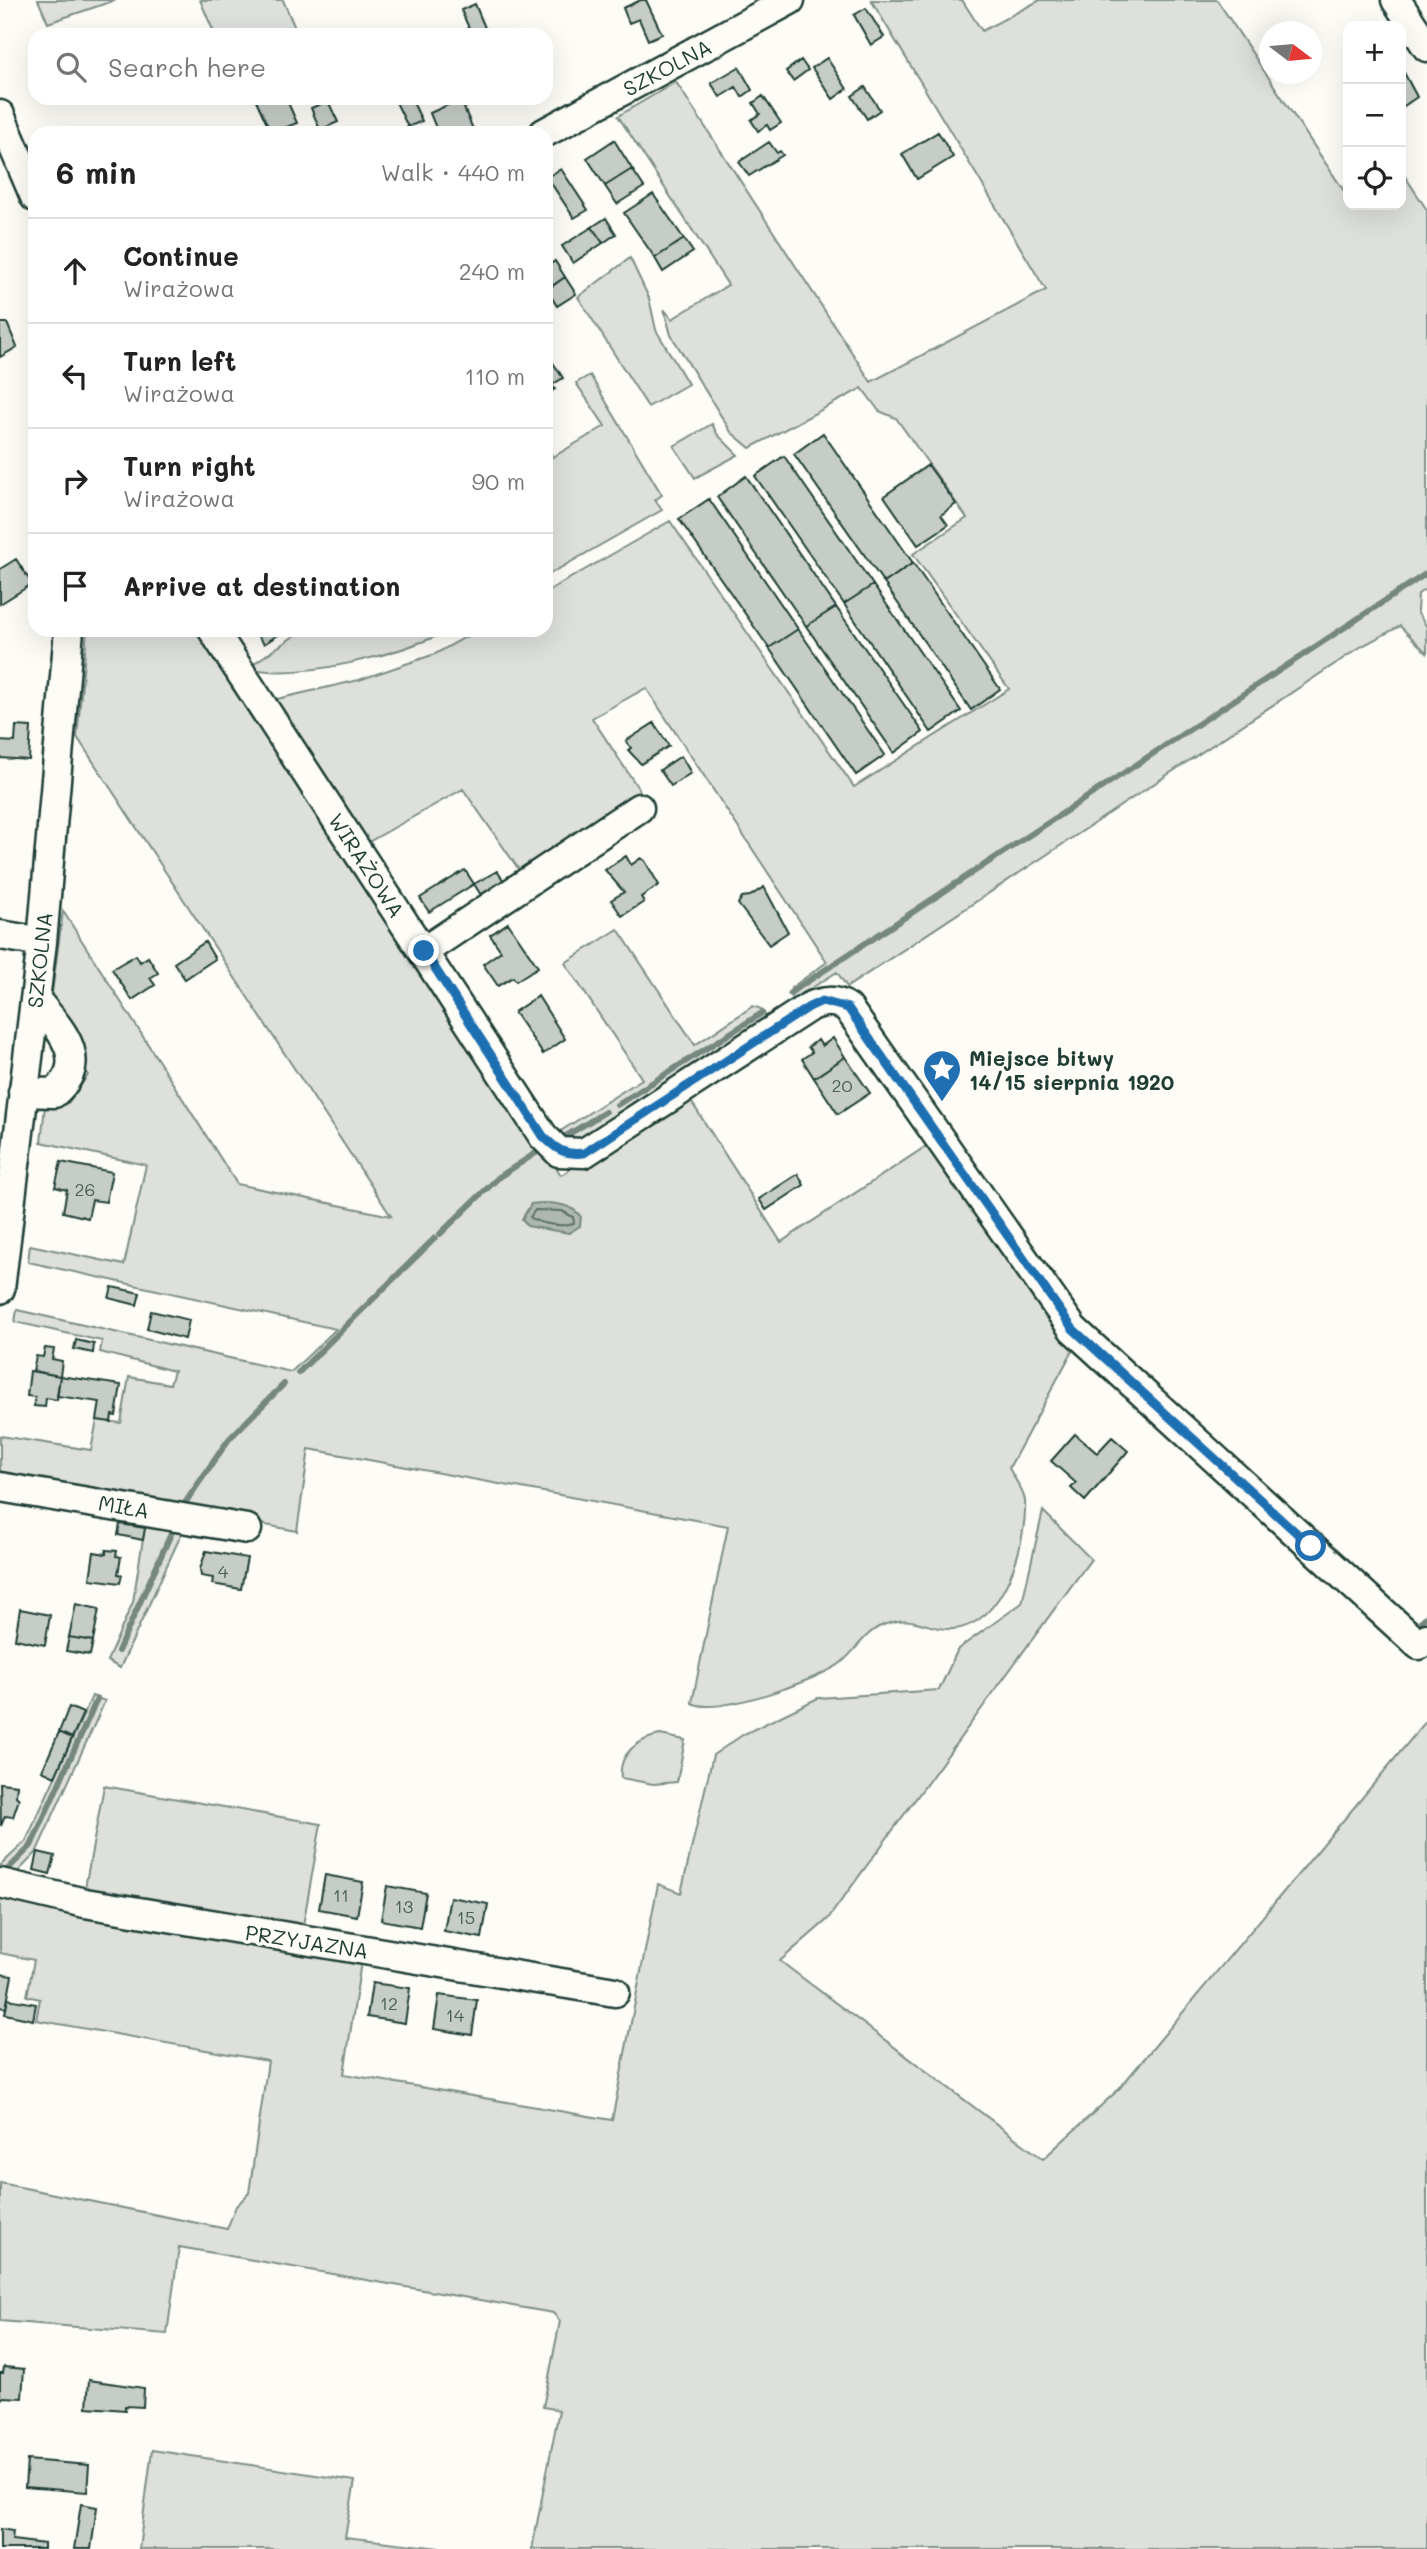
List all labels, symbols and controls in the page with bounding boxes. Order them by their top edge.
north arrow [1259,21,1322,84]
map controls [1343,21,1406,210]
button: + [1343,21,1406,84]
search box [28,28,553,105]
street label: SZKOLNA [618,32,716,102]
icon: search [52,48,90,86]
text: Search here [108,50,266,84]
button: − [1343,84,1406,147]
button: locate [1343,147,1406,210]
text: 6 min [56,152,136,192]
text: Walk · 440 m [381,157,525,187]
text: Continue [123,239,239,273]
icon: ahead [56,252,94,290]
text: 240 m [459,256,525,286]
text: Wirażowa [123,273,235,303]
text: Turn left [123,344,236,378]
icon: left [56,357,94,395]
text: 110 m [465,361,525,391]
text: Wirażowa [123,378,235,408]
text: Turn right [123,449,256,483]
icon: right [56,462,94,500]
text: 90 m [472,466,525,496]
text: Wirażowa [123,483,235,513]
icon: arrive [56,567,94,605]
text: Arrive at destination [123,569,400,603]
street label: WIRAŻOWA [323,808,411,922]
street label: SZKOLNA [21,911,57,1009]
route end [408,935,439,966]
place label: Miejsce bitwy 14/15 sierpnia 1920 [969,1044,1174,1095]
place icon: Miejsce bitwy 14/15 sierpnia 1920 [921,1048,963,1103]
house number: 20 [831,1073,853,1097]
house number: 26 [75,1177,95,1201]
street label: MIŁA [96,1488,152,1524]
route start [1295,1530,1326,1561]
house number: 4 [218,1559,229,1583]
house number: 11 [333,1883,349,1907]
house number: 13 [395,1894,413,1918]
house number: 15 [457,1905,475,1929]
street label: PRZYJAZNA [243,1918,371,1964]
house number: 12 [380,1991,398,2015]
house number: 14 [446,2003,465,2027]

